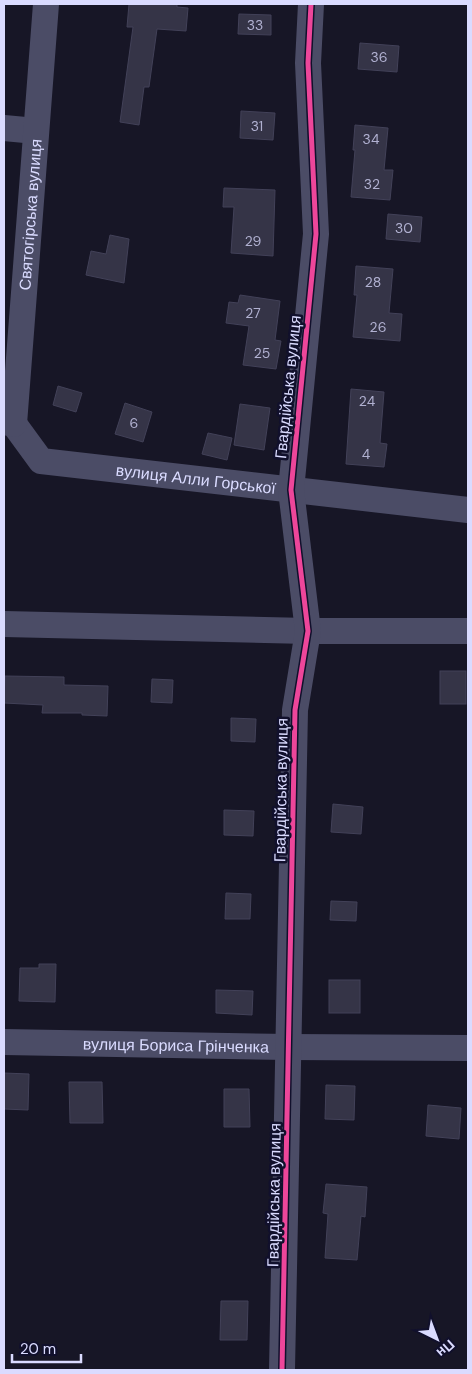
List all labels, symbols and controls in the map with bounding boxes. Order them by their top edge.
house number: 33 [247,16,263,34]
house number: 36 [370,48,388,66]
house number: 31 [251,117,263,135]
house number: 34 [363,130,380,148]
street label: Святогірська вулиця [14,138,46,291]
house number: 32 [364,175,380,193]
house number: 30 [395,219,413,237]
house number: 29 [245,232,262,250]
house number: 28 [365,273,381,291]
house number: 27 [245,304,261,322]
street label: Гвардійська вулиця [270,314,306,460]
house number: 26 [370,318,386,336]
house number: 25 [254,344,270,362]
house number: 24 [359,392,376,410]
house number: 6 [130,414,138,432]
house number: 4 [362,445,371,463]
street label: вулиця Алли Горської [115,459,278,498]
street label: Гвардійська вулиця [269,718,293,862]
street label: вулиця Бориса Грінченка [83,1033,269,1057]
street label: Гвардійська вулиця [262,1123,286,1267]
north arrow [412,1314,462,1364]
scale bar [12,1332,81,1364]
text: Пн [433,1336,459,1362]
text: 20 m [20,1339,56,1359]

